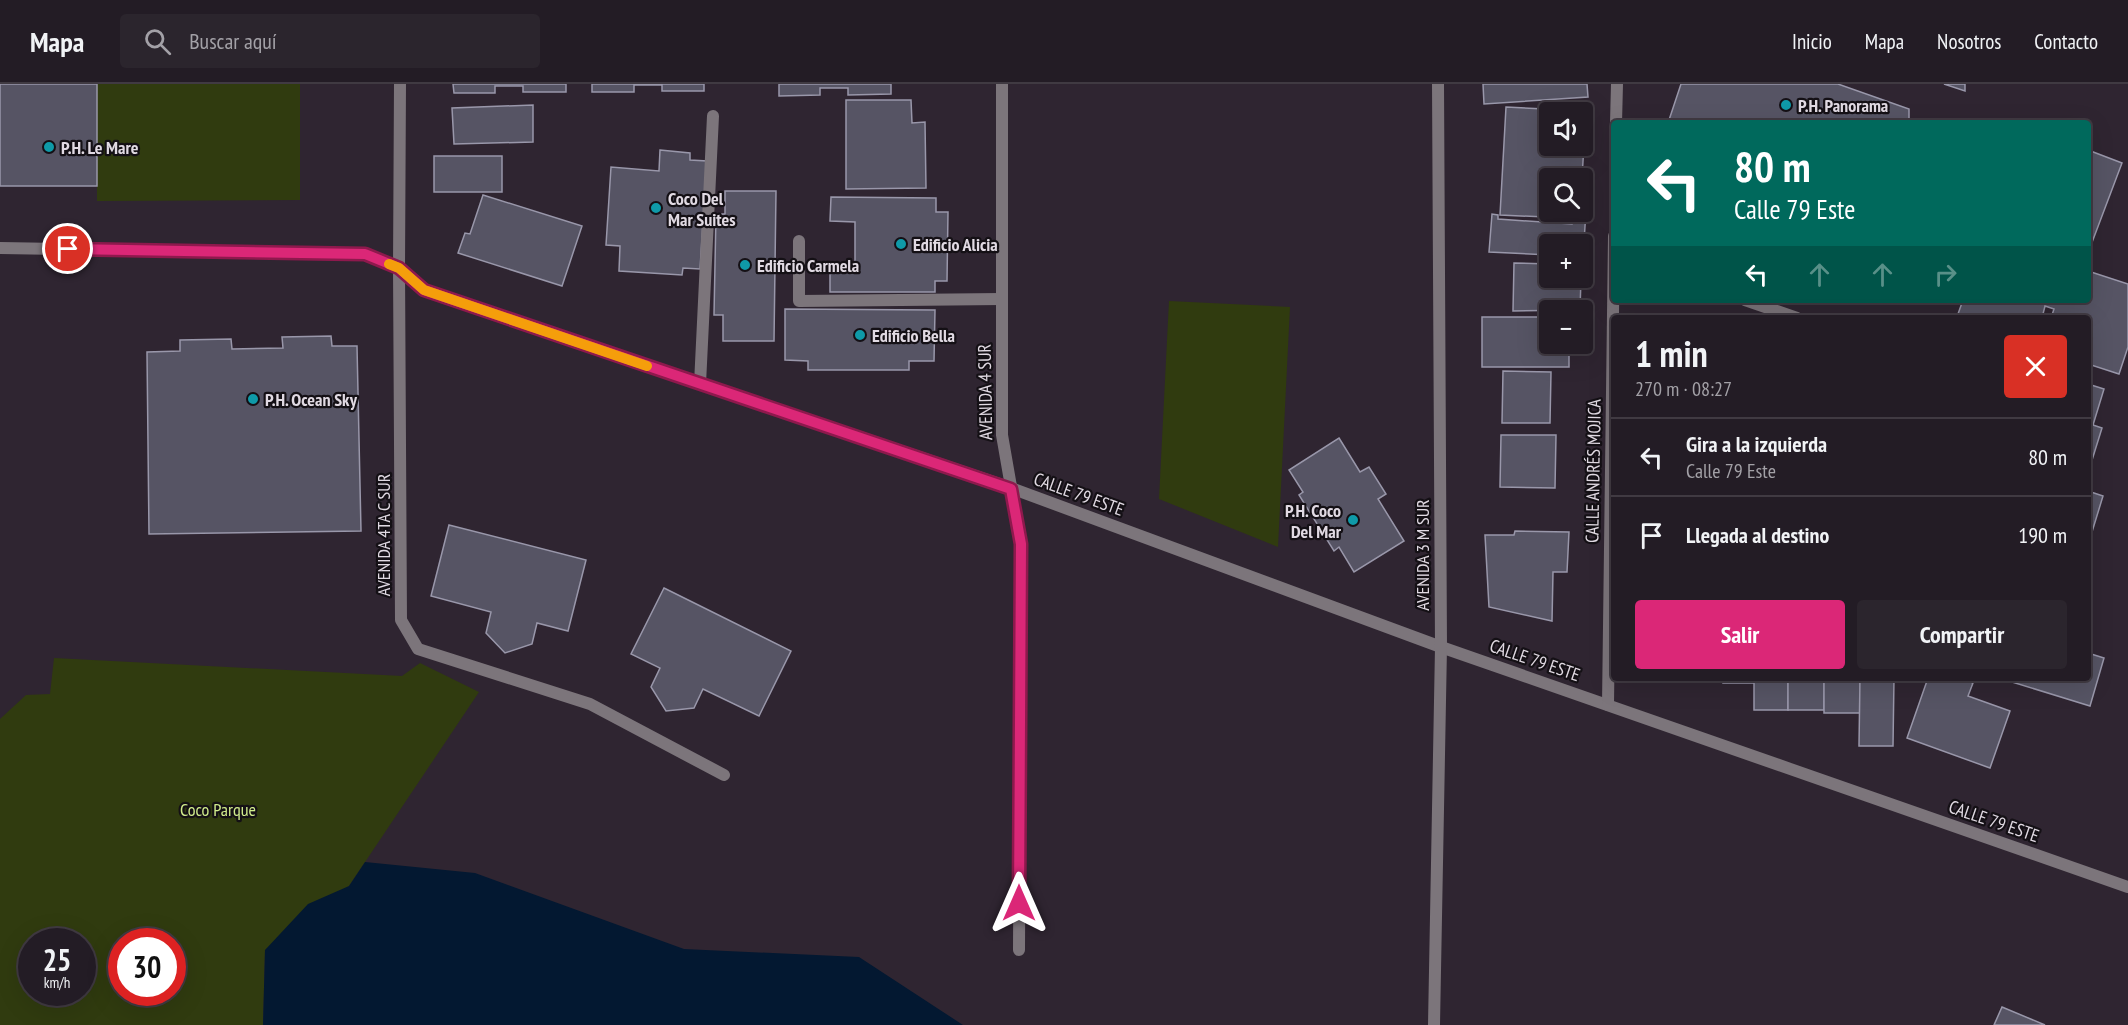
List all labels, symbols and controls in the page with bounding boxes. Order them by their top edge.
search box [120,14,540,68]
text: Mapa [30,23,84,60]
icon: search [141,25,174,58]
text: Buscar aquí [189,27,277,55]
text: Inicio [1792,28,1832,55]
text: Mapa [1865,28,1904,55]
text: Nosotros [1937,28,2001,55]
text: Contacto [2034,28,2098,55]
place label: P.H. Panorama [1798,94,1888,117]
marker: P.H. Panorama [1779,98,1793,112]
map controls [1539,102,1593,354]
button: sound [1539,102,1593,156]
place label: P.H. Le Mare [61,136,139,159]
text: 80 m [1734,139,1811,194]
marker: P.H. Le Mare [42,140,56,154]
icon: left [1635,144,1713,222]
button: search [1539,168,1593,222]
place label: Coco Del Mar Suites [668,187,736,231]
text: Calle 79 Este [1734,192,1855,226]
marker: Coco Del Mar Suites [649,201,663,215]
pin [42,223,93,274]
icon: arrive [51,232,84,265]
place label: Edificio Alicia [913,233,998,256]
button: + [1539,234,1593,288]
marker: Edificio Alicia [894,237,908,251]
place label: Edificio Carmela [757,254,859,277]
marker: Edificio Carmela [738,258,752,272]
icon: left [1740,258,1773,291]
icon: ahead [1803,258,1836,291]
icon: ahead [1866,258,1899,291]
icon: right [1929,258,1962,291]
button: − [1539,300,1593,354]
place label: Edificio Bella [872,324,955,347]
marker: Edificio Bella [853,328,867,342]
text: 1 min [1635,330,1708,377]
button: close [2004,335,2067,398]
street label: AVENIDA 4 SUR [973,343,997,440]
text: 270 m · 08:27 [1635,376,1732,402]
place label: P.H. Ocean Sky [265,388,358,411]
marker: P.H. Ocean Sky [246,392,260,406]
street label: CALLE ANDRÉS MOJICA [1580,398,1606,543]
text: Gira a la izquierda [1686,430,1827,458]
icon: left [1635,441,1668,474]
text: 80 m [2028,443,2067,471]
text: Calle 79 Este [1686,458,1776,484]
street label: CALLE 79 ESTE [1031,467,1127,521]
street label: AVENIDA 4TA C SUR [372,473,395,596]
place label: P.H. Coco Del Mar [1285,499,1342,543]
street label: AVENIDA 3 M SUR [1411,499,1434,611]
marker: P.H. Coco Del Mar [1346,513,1360,527]
icon: arrive [1635,519,1668,552]
text: Llegada al destino [1686,521,1829,549]
text: 190 m [2018,521,2067,549]
button: Salir [1635,600,1845,669]
button: Compartir [1857,600,2067,669]
street label: CALLE 79 ESTE [1487,634,1583,686]
street label: CALLE 79 ESTE [1946,795,2042,847]
park label: Coco Parque [180,798,256,821]
position arrow [987,871,1051,935]
speed limit sign: 30 [108,928,186,1006]
text: 25 [43,940,71,979]
text: km/h [44,973,70,992]

